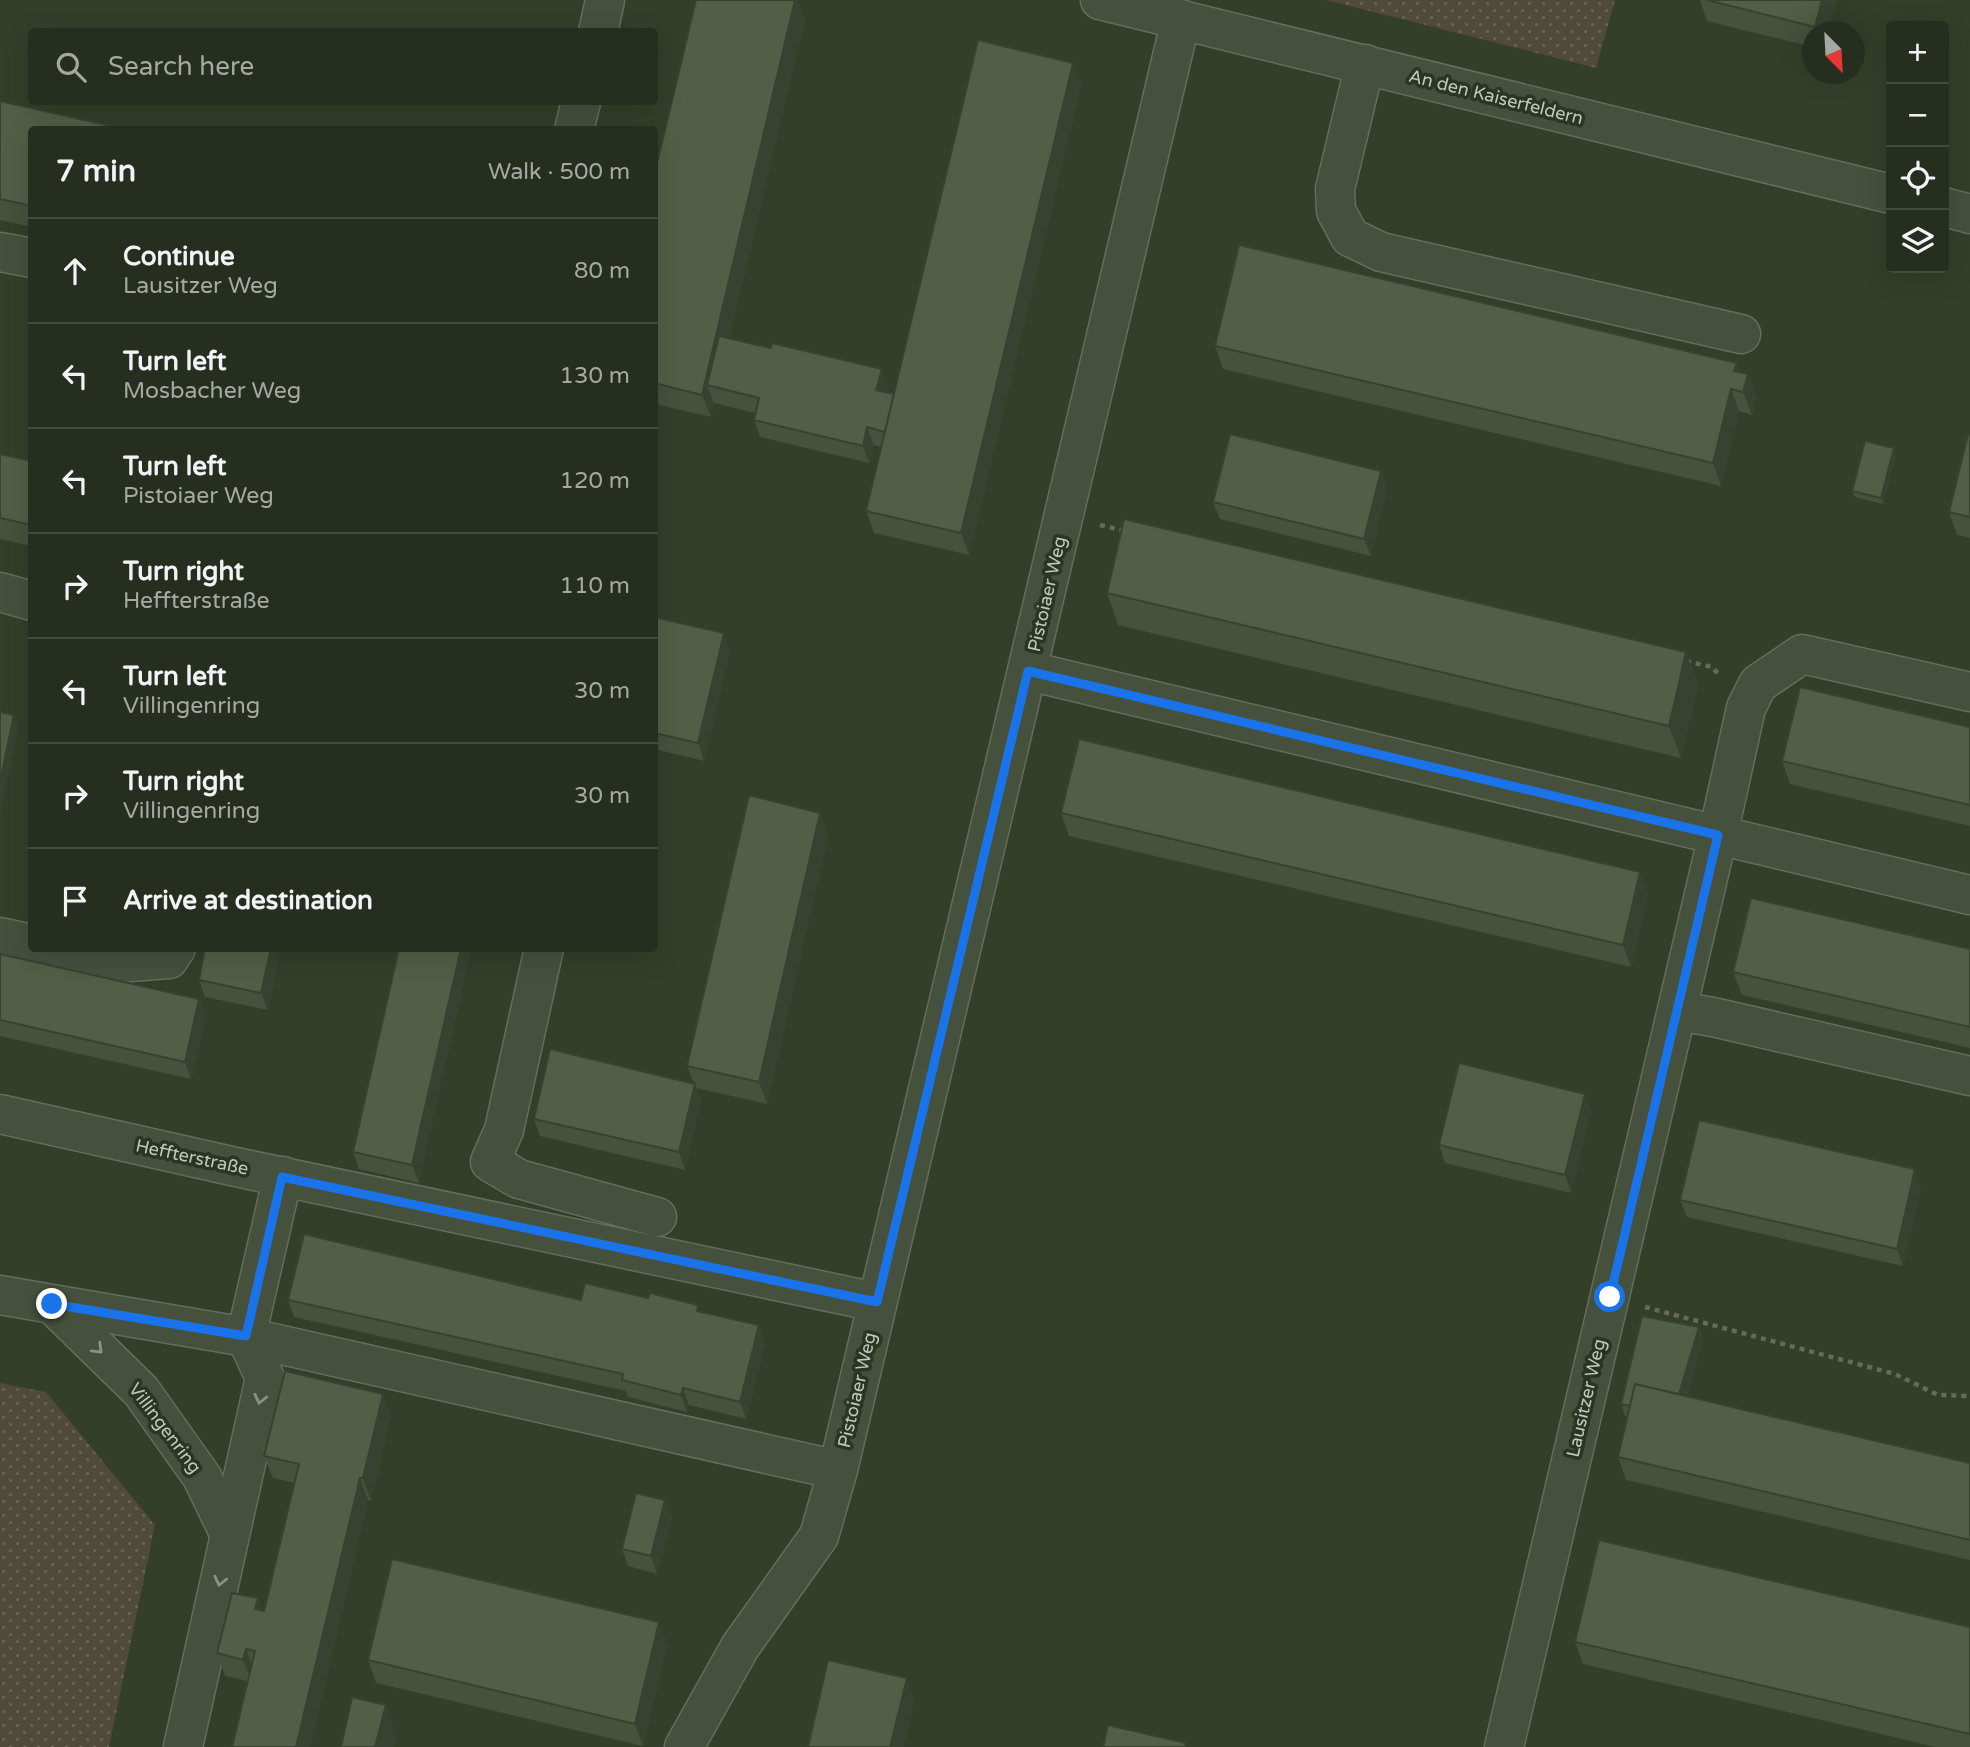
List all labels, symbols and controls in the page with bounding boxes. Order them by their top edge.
north arrow [1802,21,1865,84]
map controls [1886,21,1949,273]
button: + [1886,21,1949,84]
search box [28,28,658,105]
icon: search [52,48,90,86]
text: Search here [108,51,254,82]
street label: An den Kaiserfeldern [1407,65,1585,129]
button: − [1886,84,1949,147]
button: locate [1886,147,1949,210]
text: 7 min [56,153,136,190]
text: Walk · 500 m [488,158,630,186]
button: layers [1886,210,1949,273]
text: Continue [123,241,235,272]
icon: ahead [56,252,94,290]
text: 80 m [574,257,630,285]
text: Lausitzer Weg [123,272,278,300]
text: Turn left [123,346,226,377]
icon: left [56,357,94,395]
text: 130 m [560,362,630,390]
text: Mosbacher Weg [123,377,301,405]
text: Turn left [123,451,226,482]
icon: left [56,462,94,500]
text: 120 m [560,467,630,495]
text: Pistoiaer Weg [123,482,274,510]
street label: Pistoiaer Weg [1023,534,1071,654]
text: Turn right [123,556,244,587]
icon: right [56,567,94,605]
text: 110 m [560,572,630,600]
text: Heffterstraße [123,587,270,615]
text: Turn left [123,661,226,692]
icon: left [56,672,94,710]
text: 30 m [574,677,630,705]
text: Villingenring [123,692,260,720]
text: Turn right [123,766,244,797]
icon: right [56,777,94,815]
text: 30 m [574,782,630,810]
text: Villingenring [123,797,260,825]
icon: arrive [56,882,94,920]
text: Arrive at destination [123,885,373,916]
street label: Heffterstraße [134,1134,250,1180]
route start [1594,1281,1625,1312]
route end [36,1288,67,1319]
street label: Pistoiaer Weg [833,1330,881,1450]
street label: Lausitzer Weg [1562,1337,1610,1459]
one-way arrow [90,1341,103,1354]
street label: Villingenring [124,1378,206,1478]
one-way arrow [254,1393,269,1405]
one-way arrow [213,1575,228,1587]

